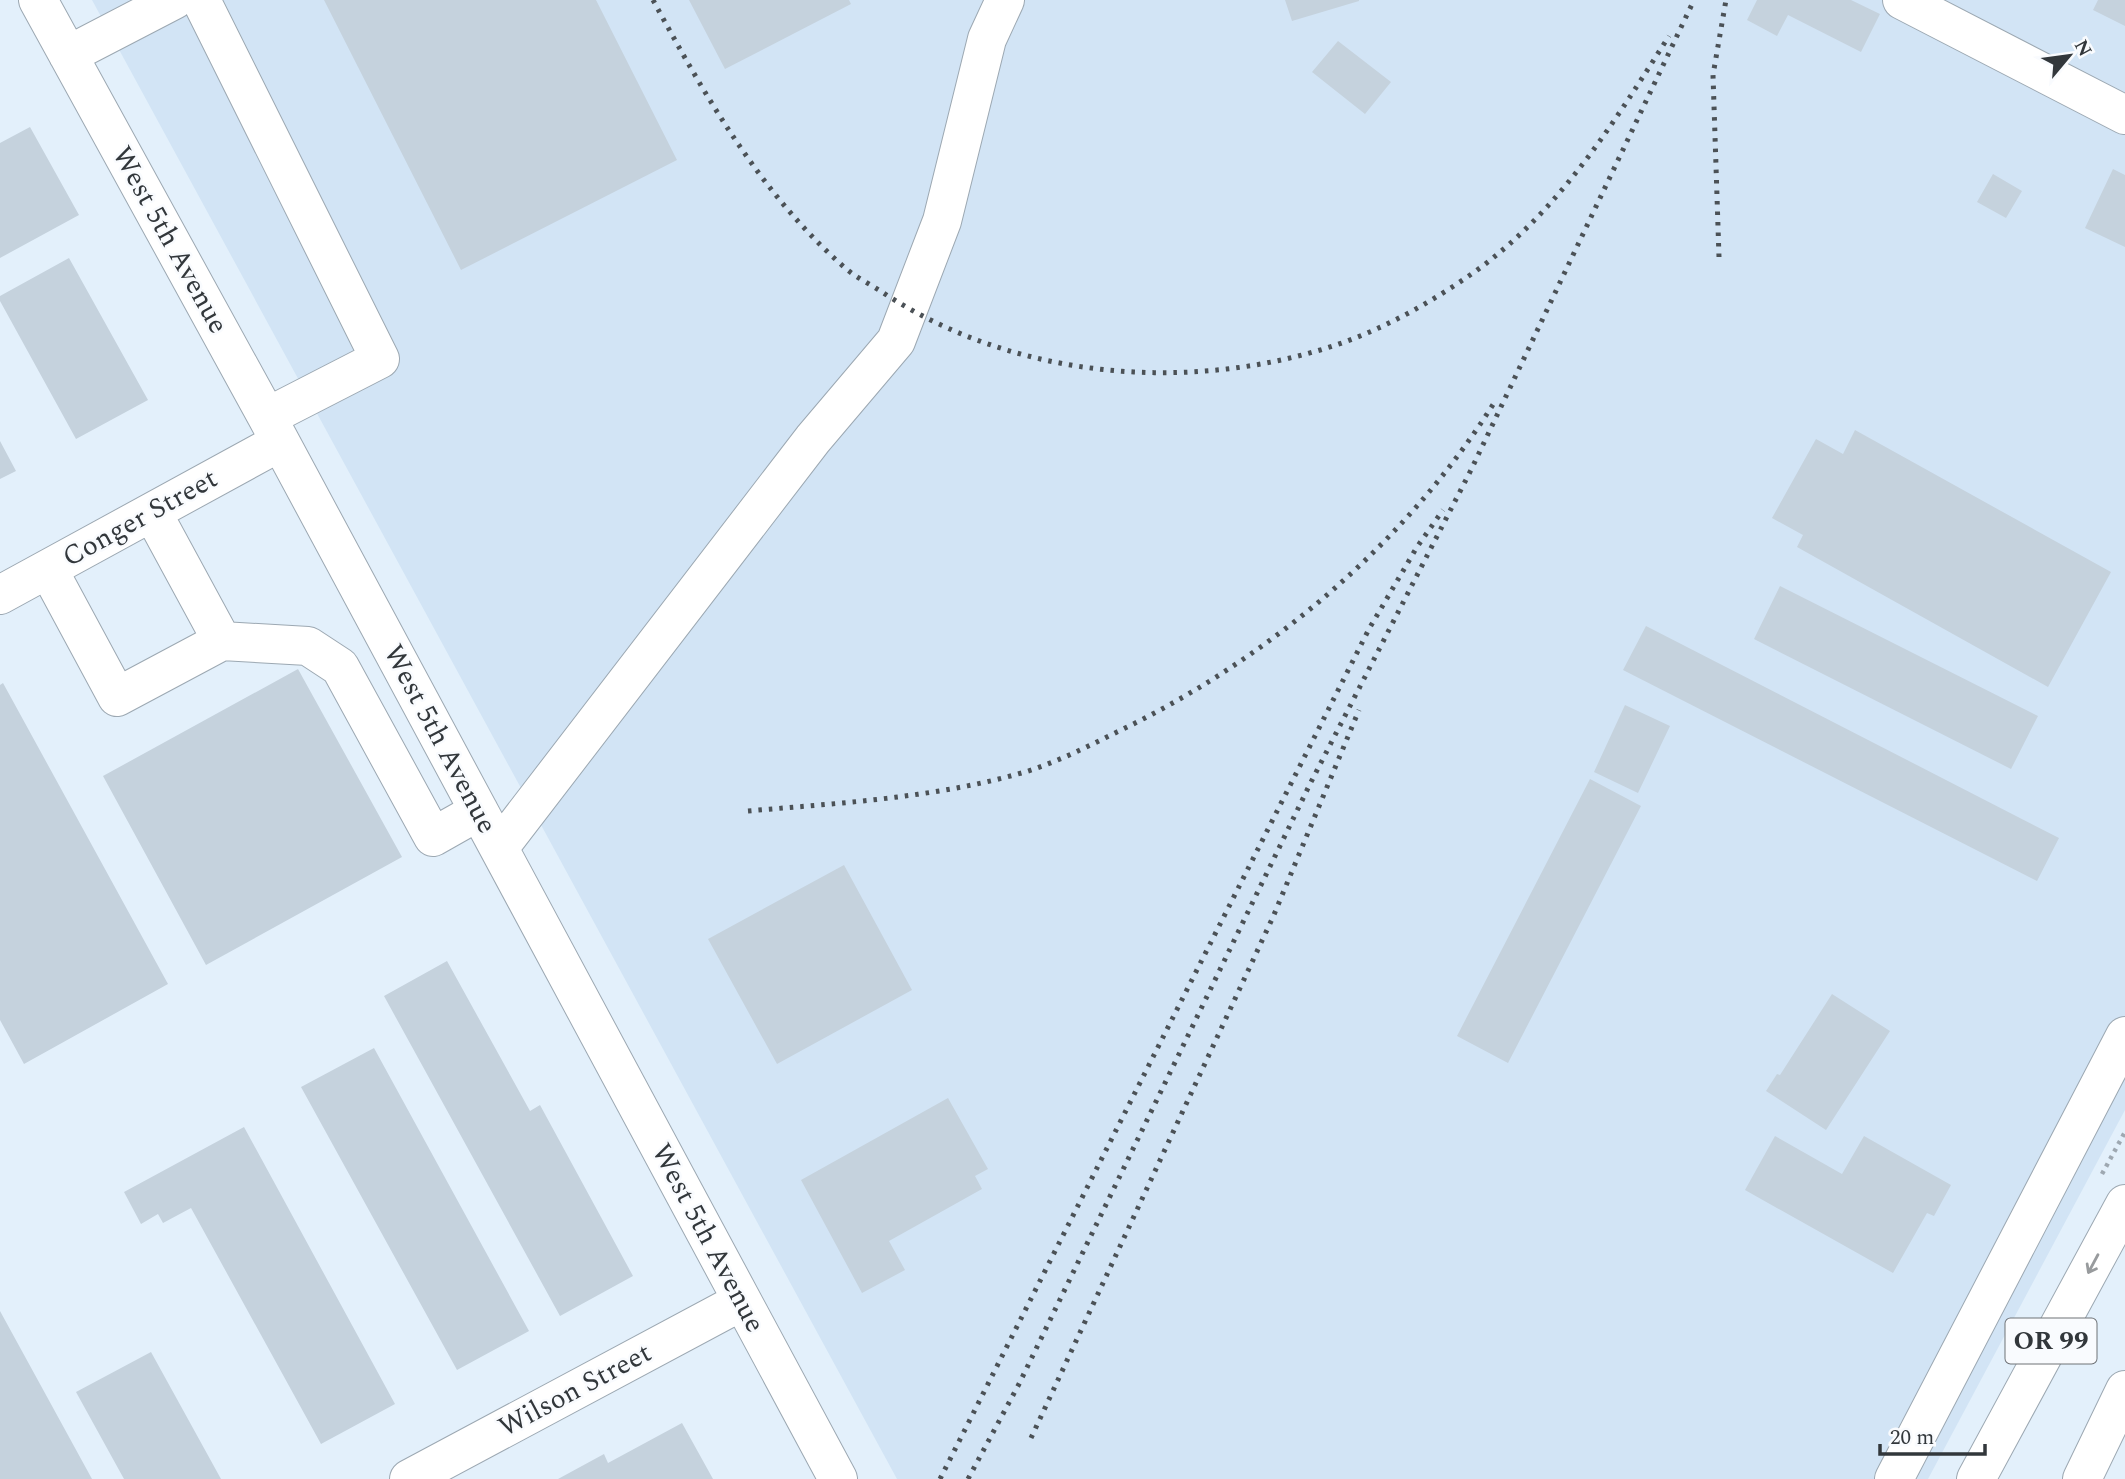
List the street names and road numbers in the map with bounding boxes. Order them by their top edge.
street label: West 5th Avenue [101,138,239,342]
street label: Conger Street [54,458,226,578]
street label: West 5th Avenue [372,637,508,841]
street label: West 5th Avenue [640,1136,776,1340]
road number: OR 99 [2006,1318,2096,1364]
street label: Wilson Street [491,1332,659,1448]

